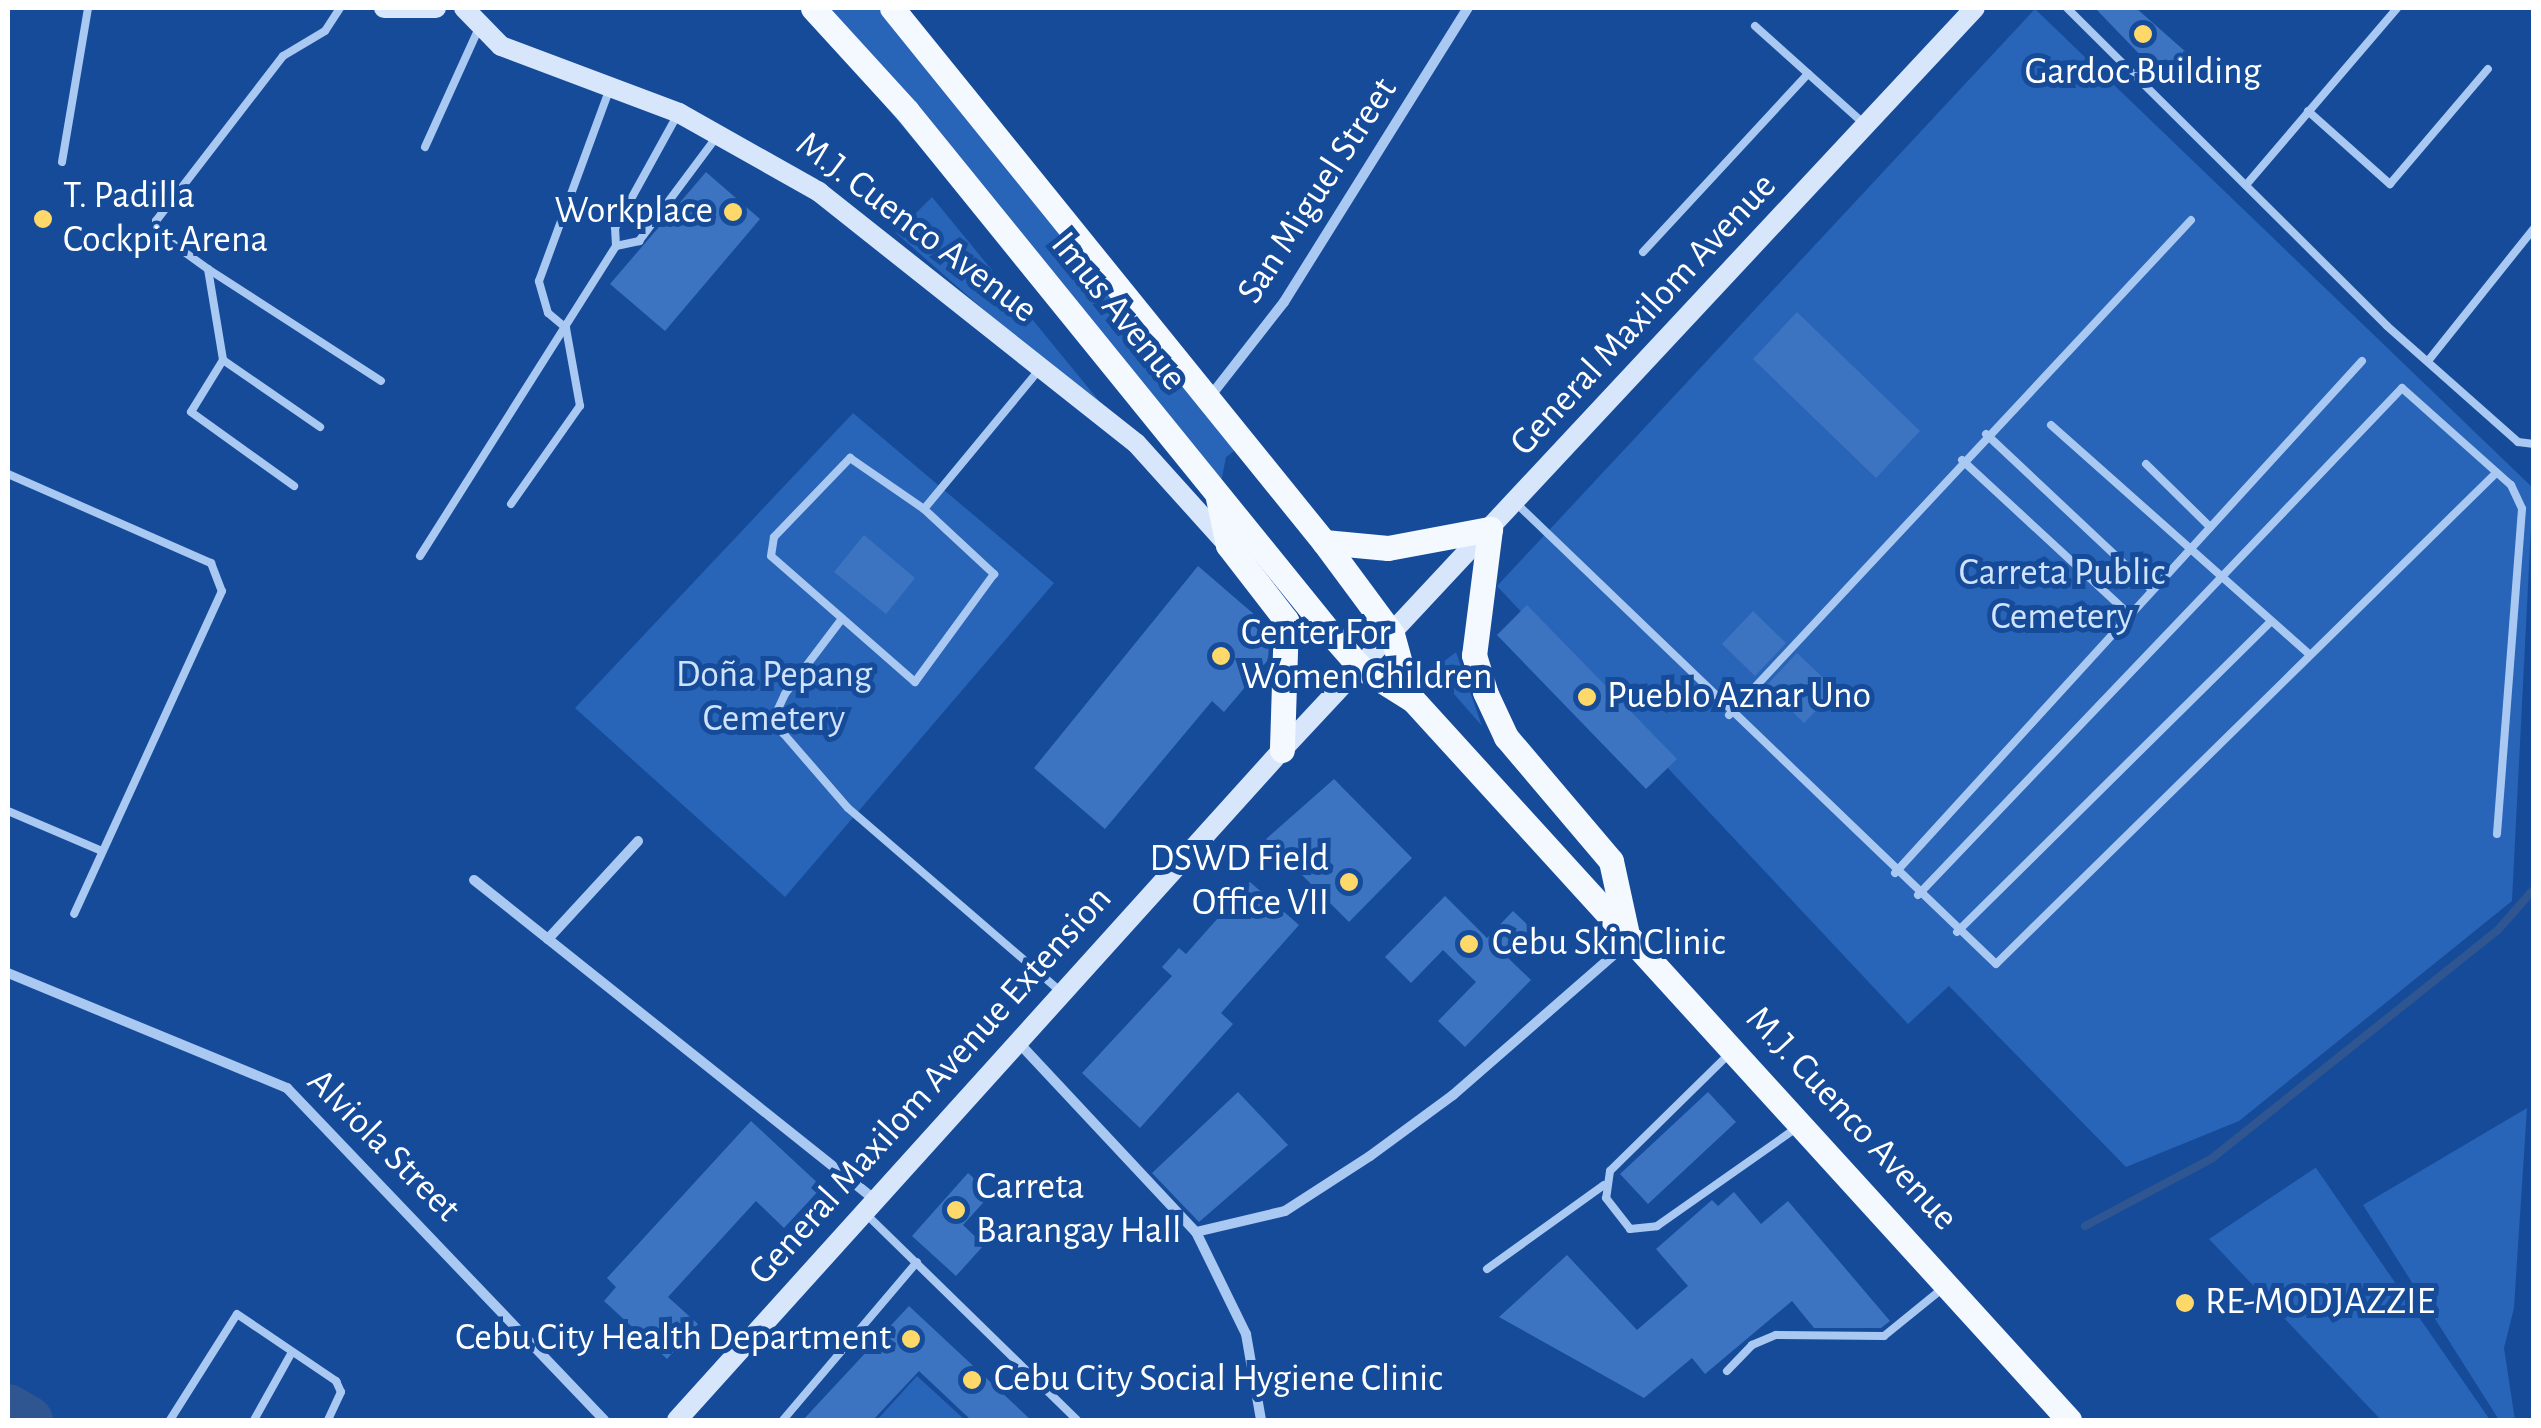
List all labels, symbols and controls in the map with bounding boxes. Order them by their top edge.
marker: Gardoc Building [2132,23,2154,45]
place label: Gardoc Building [2025,50,2261,96]
street label: San Miguel Street [1228,70,1408,312]
street label: M.J. Cuenco Avenue [786,122,1046,334]
street label: General Maxilom Avenue [1501,164,1787,466]
place label: T. Padilla Cockpit Arena [63,174,268,264]
place label: Workplace [554,189,713,235]
marker: Workplace [722,201,744,223]
marker: T. Padilla Cockpit Arena [32,208,54,230]
street label: Imus Avenue [1040,224,1196,400]
park label: Carreta Public Cemetery [1959,551,2165,640]
place label: Center For Women Children [1241,611,1492,700]
marker: Center For Women Children [1210,645,1232,667]
park label: Doña Pepang Cemetery [676,653,872,742]
place label: Pueblo Aznar Uno [1607,674,1871,720]
marker: Pueblo Aznar Uno [1576,686,1598,708]
place label: DSWD Field Office VII [1149,837,1329,926]
marker: DSWD Field Office VII [1338,871,1360,893]
street label: General Maxilom Avenue Extension [740,877,1122,1295]
place label: Cebu Skin Clinic [1492,921,1725,967]
marker: Cebu Skin Clinic [1456,931,1482,957]
street label: M.J. Cuenco Avenue [1735,997,1967,1241]
street label: Alviola Street [297,1060,469,1232]
place label: Carreta Barangay Hall [976,1165,1181,1254]
marker: Carreta Barangay Hall [945,1199,967,1221]
place label: RE-MODJAZZIE [2205,1280,2435,1326]
marker: RE-MODJAZZIE [2174,1292,2196,1314]
place label: Cebu City Health Department [455,1316,891,1362]
marker: Cebu City Health Department [900,1328,922,1350]
place label: Cebu City Social Hygiene Clinic [994,1357,1443,1403]
marker: Cebu City Social Hygiene Clinic [959,1367,985,1393]

